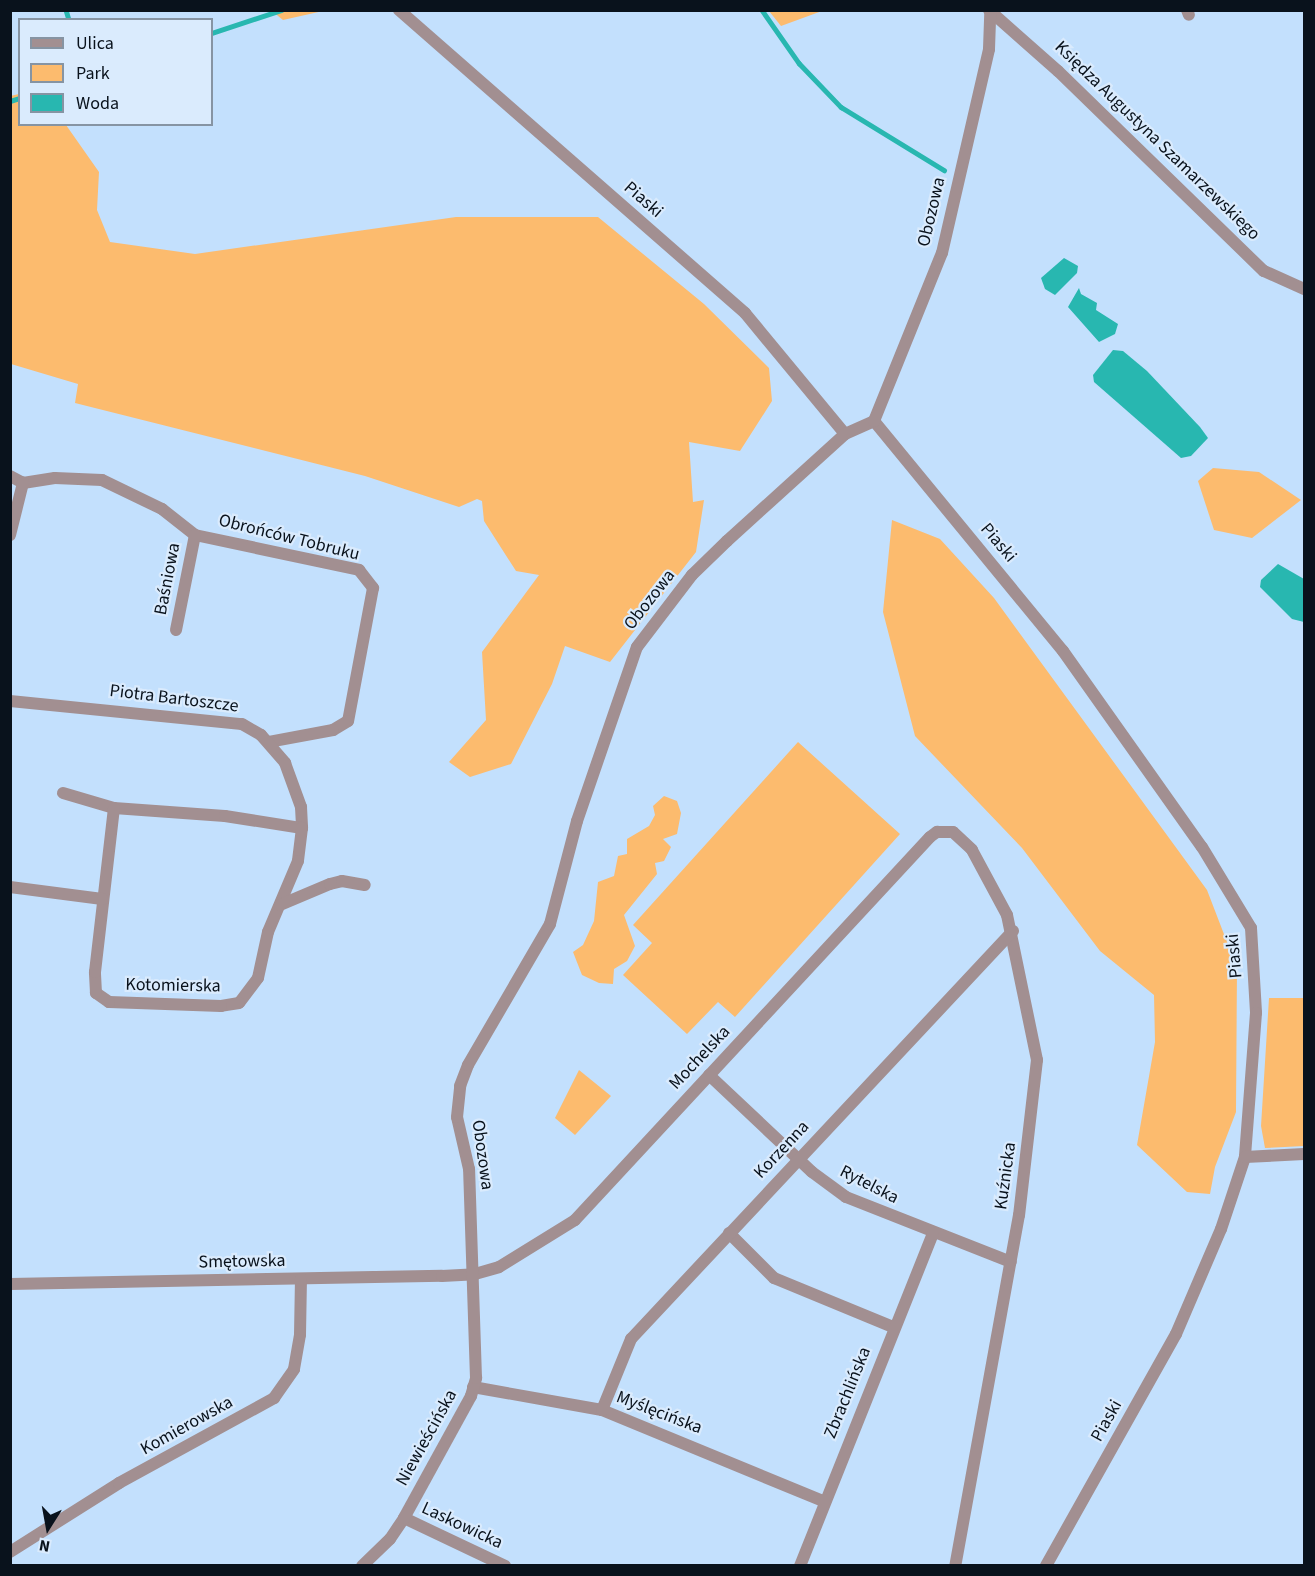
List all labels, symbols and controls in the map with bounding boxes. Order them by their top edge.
legend [18,18,213,126]
text: Ulica [76,31,114,56]
street label: Księdza Augustyna Szamarzewskiego [1050,37,1264,245]
text: Park [76,61,110,86]
text: Woda [76,91,119,116]
street label: Obozowa [914,175,950,249]
street label: Piaski [619,177,667,223]
street label: Obrońców Tobruku [216,510,362,566]
street label: Piaski [975,519,1021,567]
street label: Baśniowa [150,541,186,617]
street label: Obozowa [620,566,680,634]
street label: Piotra Bartoszcze [108,680,240,718]
street label: Piaski [1222,933,1248,979]
street label: Kotomierska [125,974,221,998]
street label: Mochelska [665,1021,735,1095]
street label: Korzenna [750,1117,814,1183]
street label: Obozowa [466,1119,498,1191]
street label: Kuźnicka [991,1141,1021,1211]
street label: Rytelska [836,1161,902,1209]
street label: Smętowska [198,1250,286,1274]
street label: Zbrachlińska [820,1344,876,1442]
street label: Niewieścińska [392,1386,462,1490]
street label: Myślęcińska [613,1387,705,1439]
street label: Komierowska [137,1392,237,1460]
street label: Piaski [1087,1396,1127,1446]
north arrow [18,1498,78,1558]
street label: Laskowicka [418,1498,506,1554]
text: N [37,1534,52,1557]

